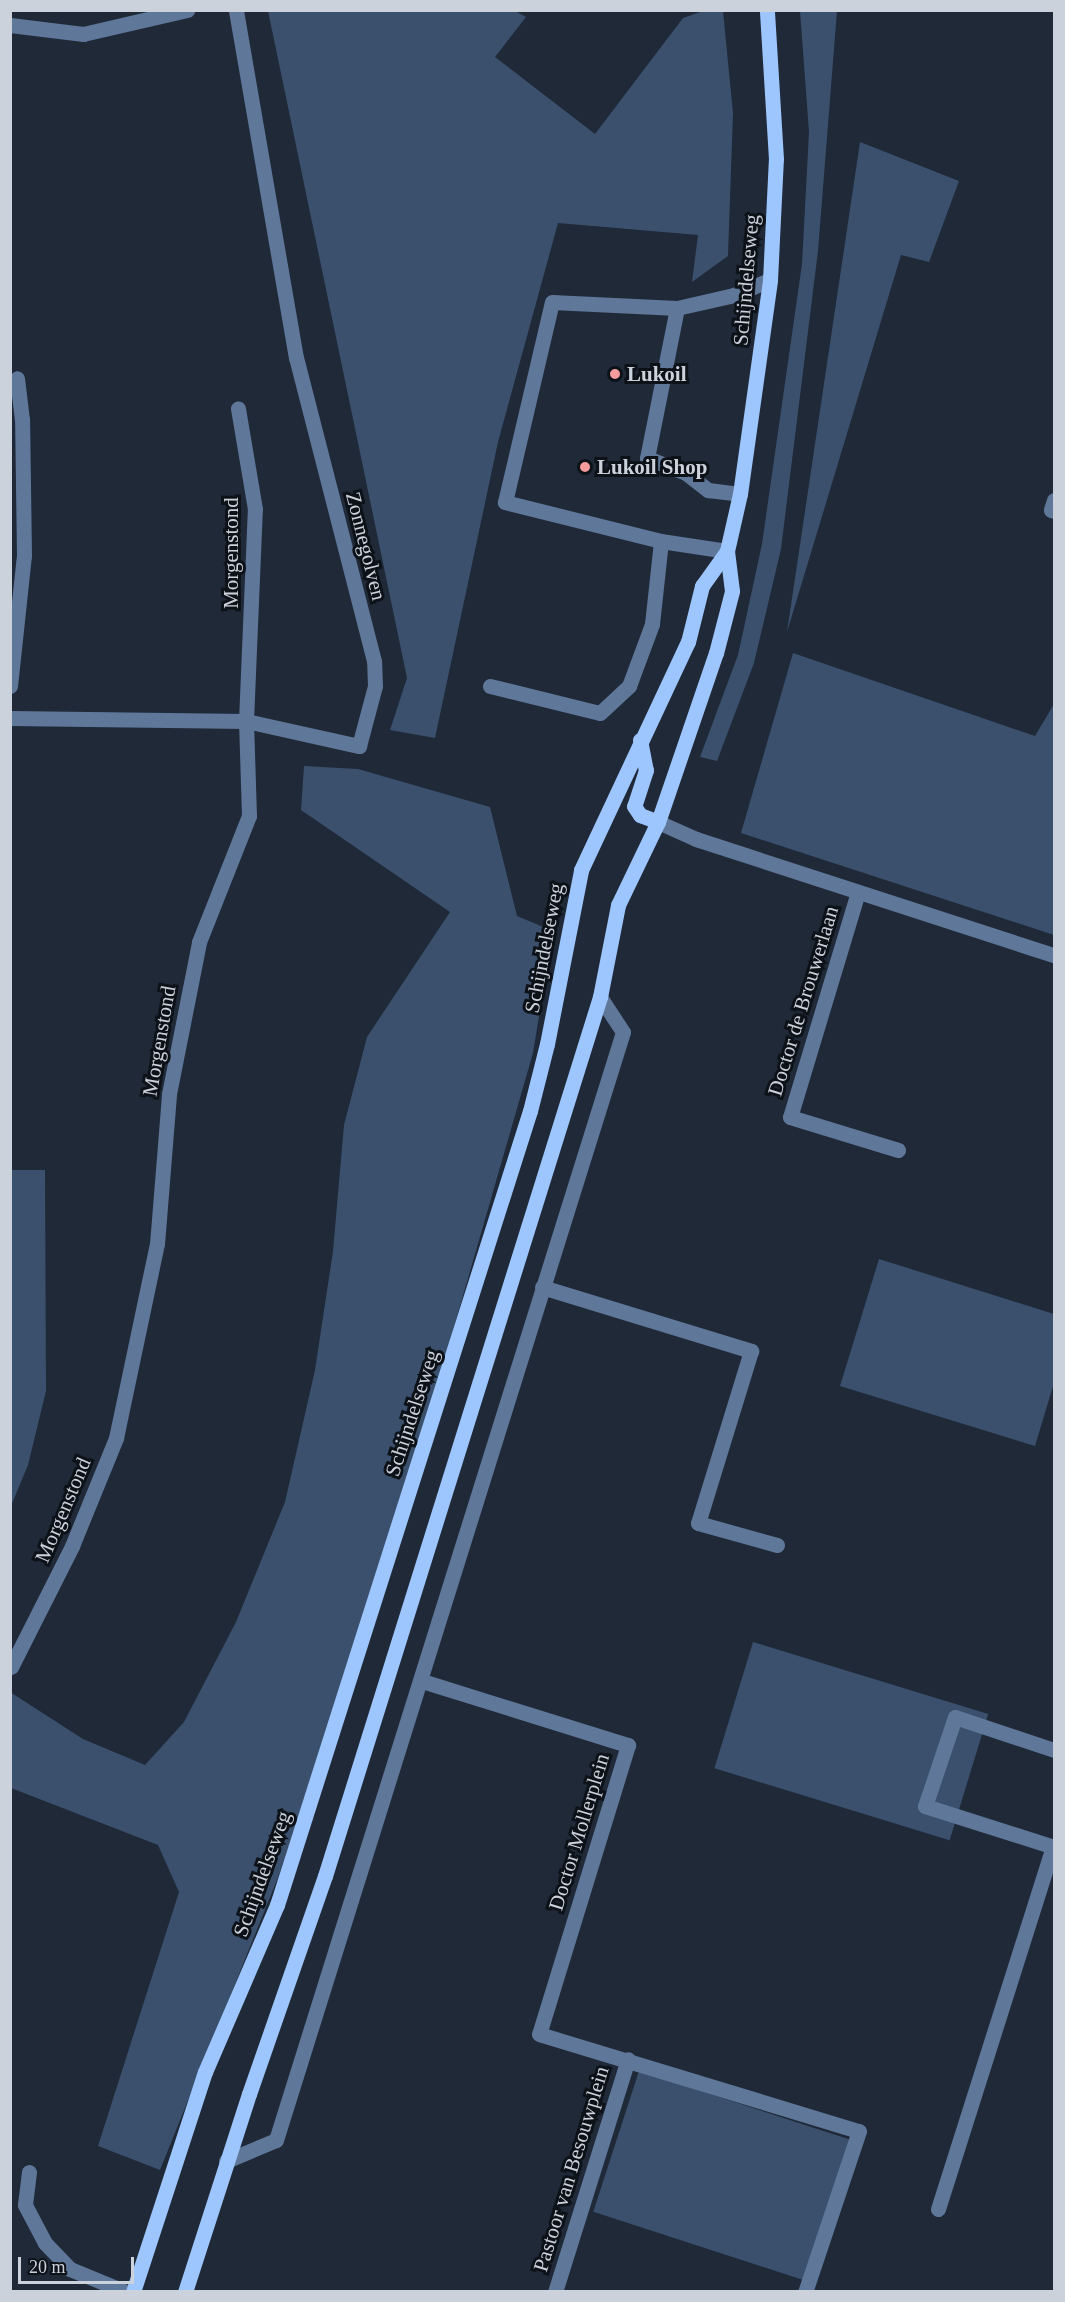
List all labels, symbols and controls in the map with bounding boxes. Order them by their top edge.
street label: Schijndelseweg [728,213,764,347]
place label: Lukoil [627,361,687,387]
marker: Lukoil [608,367,622,381]
place label: Lukoil Shop [597,454,707,480]
marker: Lukoil Shop [578,460,592,474]
street label: Zonnegolven [340,489,392,603]
street label: Morgenstond [218,497,244,609]
street label: Schijndelseweg [519,881,569,1015]
street label: Doctor de Brouwerlaan [762,903,844,1099]
street label: Morgenstond [137,984,181,1098]
street label: Schijndelseweg [380,1346,444,1480]
street label: Morgenstond [30,1454,96,1566]
street label: Doctor Mollerplein [543,1751,615,1913]
street label: Schijndelseweg [228,1808,296,1940]
street label: Pastoor van Besouwplein [528,2063,614,2275]
scale bar [21,2245,136,2283]
text: 20 m [29,2257,66,2277]

